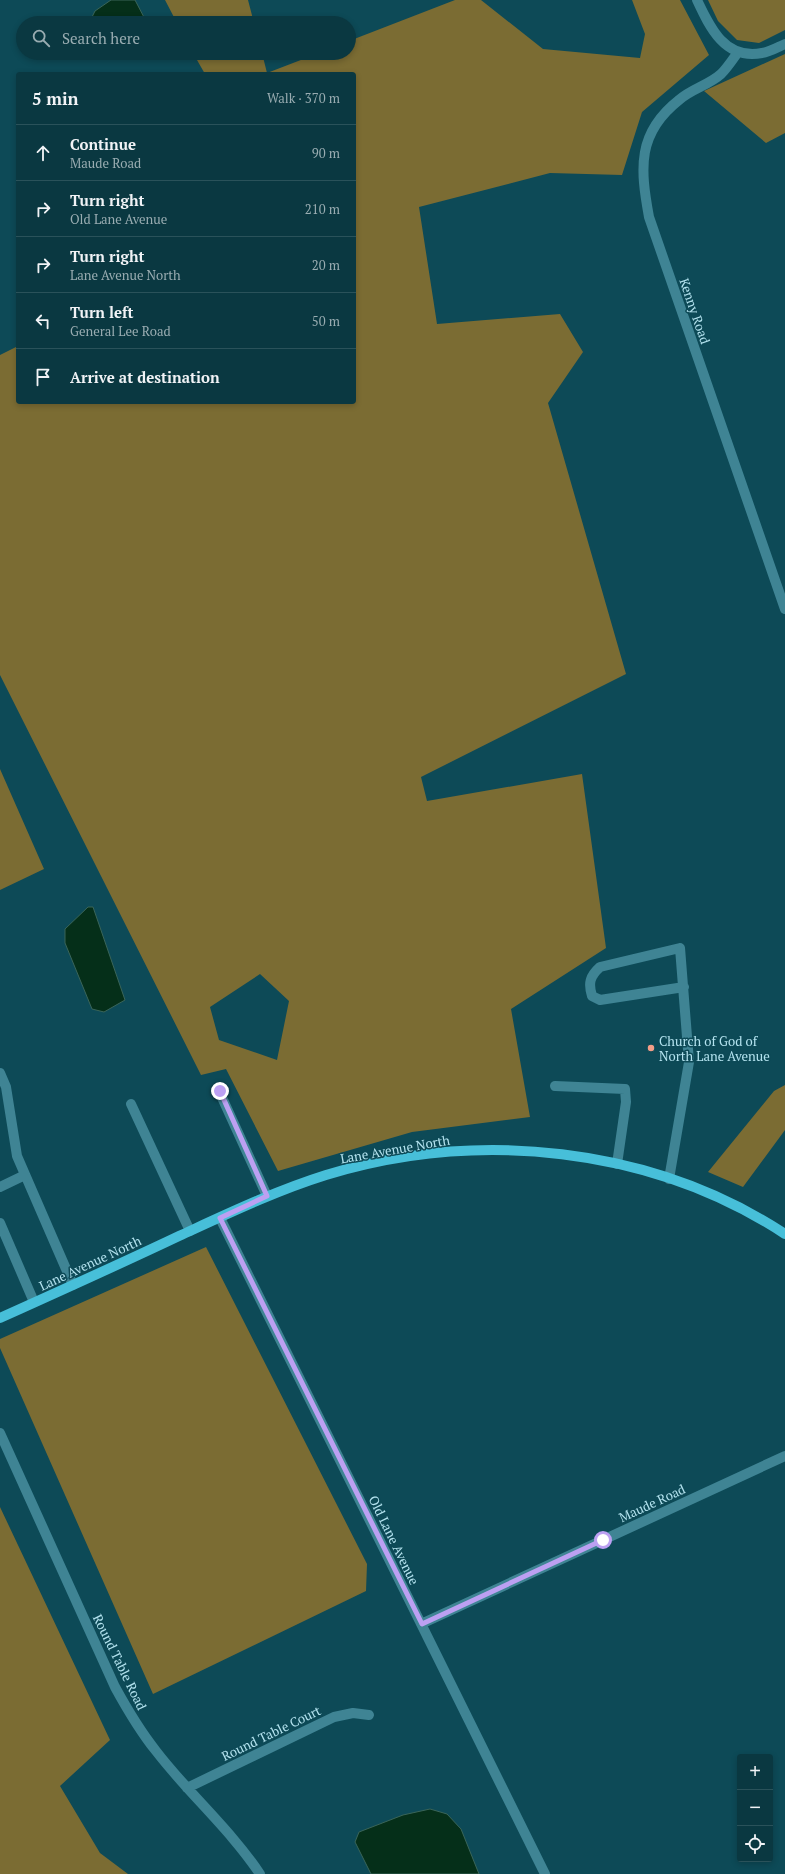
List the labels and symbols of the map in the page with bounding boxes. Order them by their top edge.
street label: Kenny Road [675,276,715,346]
place label: Church of God of North Lane Avenue [659,1032,770,1065]
marker: Church of God of North Lane Avenue [646,1043,656,1053]
route end [211,1082,229,1100]
street label: Lane Avenue North [339,1130,451,1167]
street label: Lane Avenue North [36,1231,144,1295]
street label: Maude Road [616,1480,688,1526]
street label: Old Lane Avenue [365,1492,423,1588]
route start [594,1531,612,1549]
street label: Round Table Road [89,1611,151,1713]
street label: Round Table Court [218,1701,324,1765]

